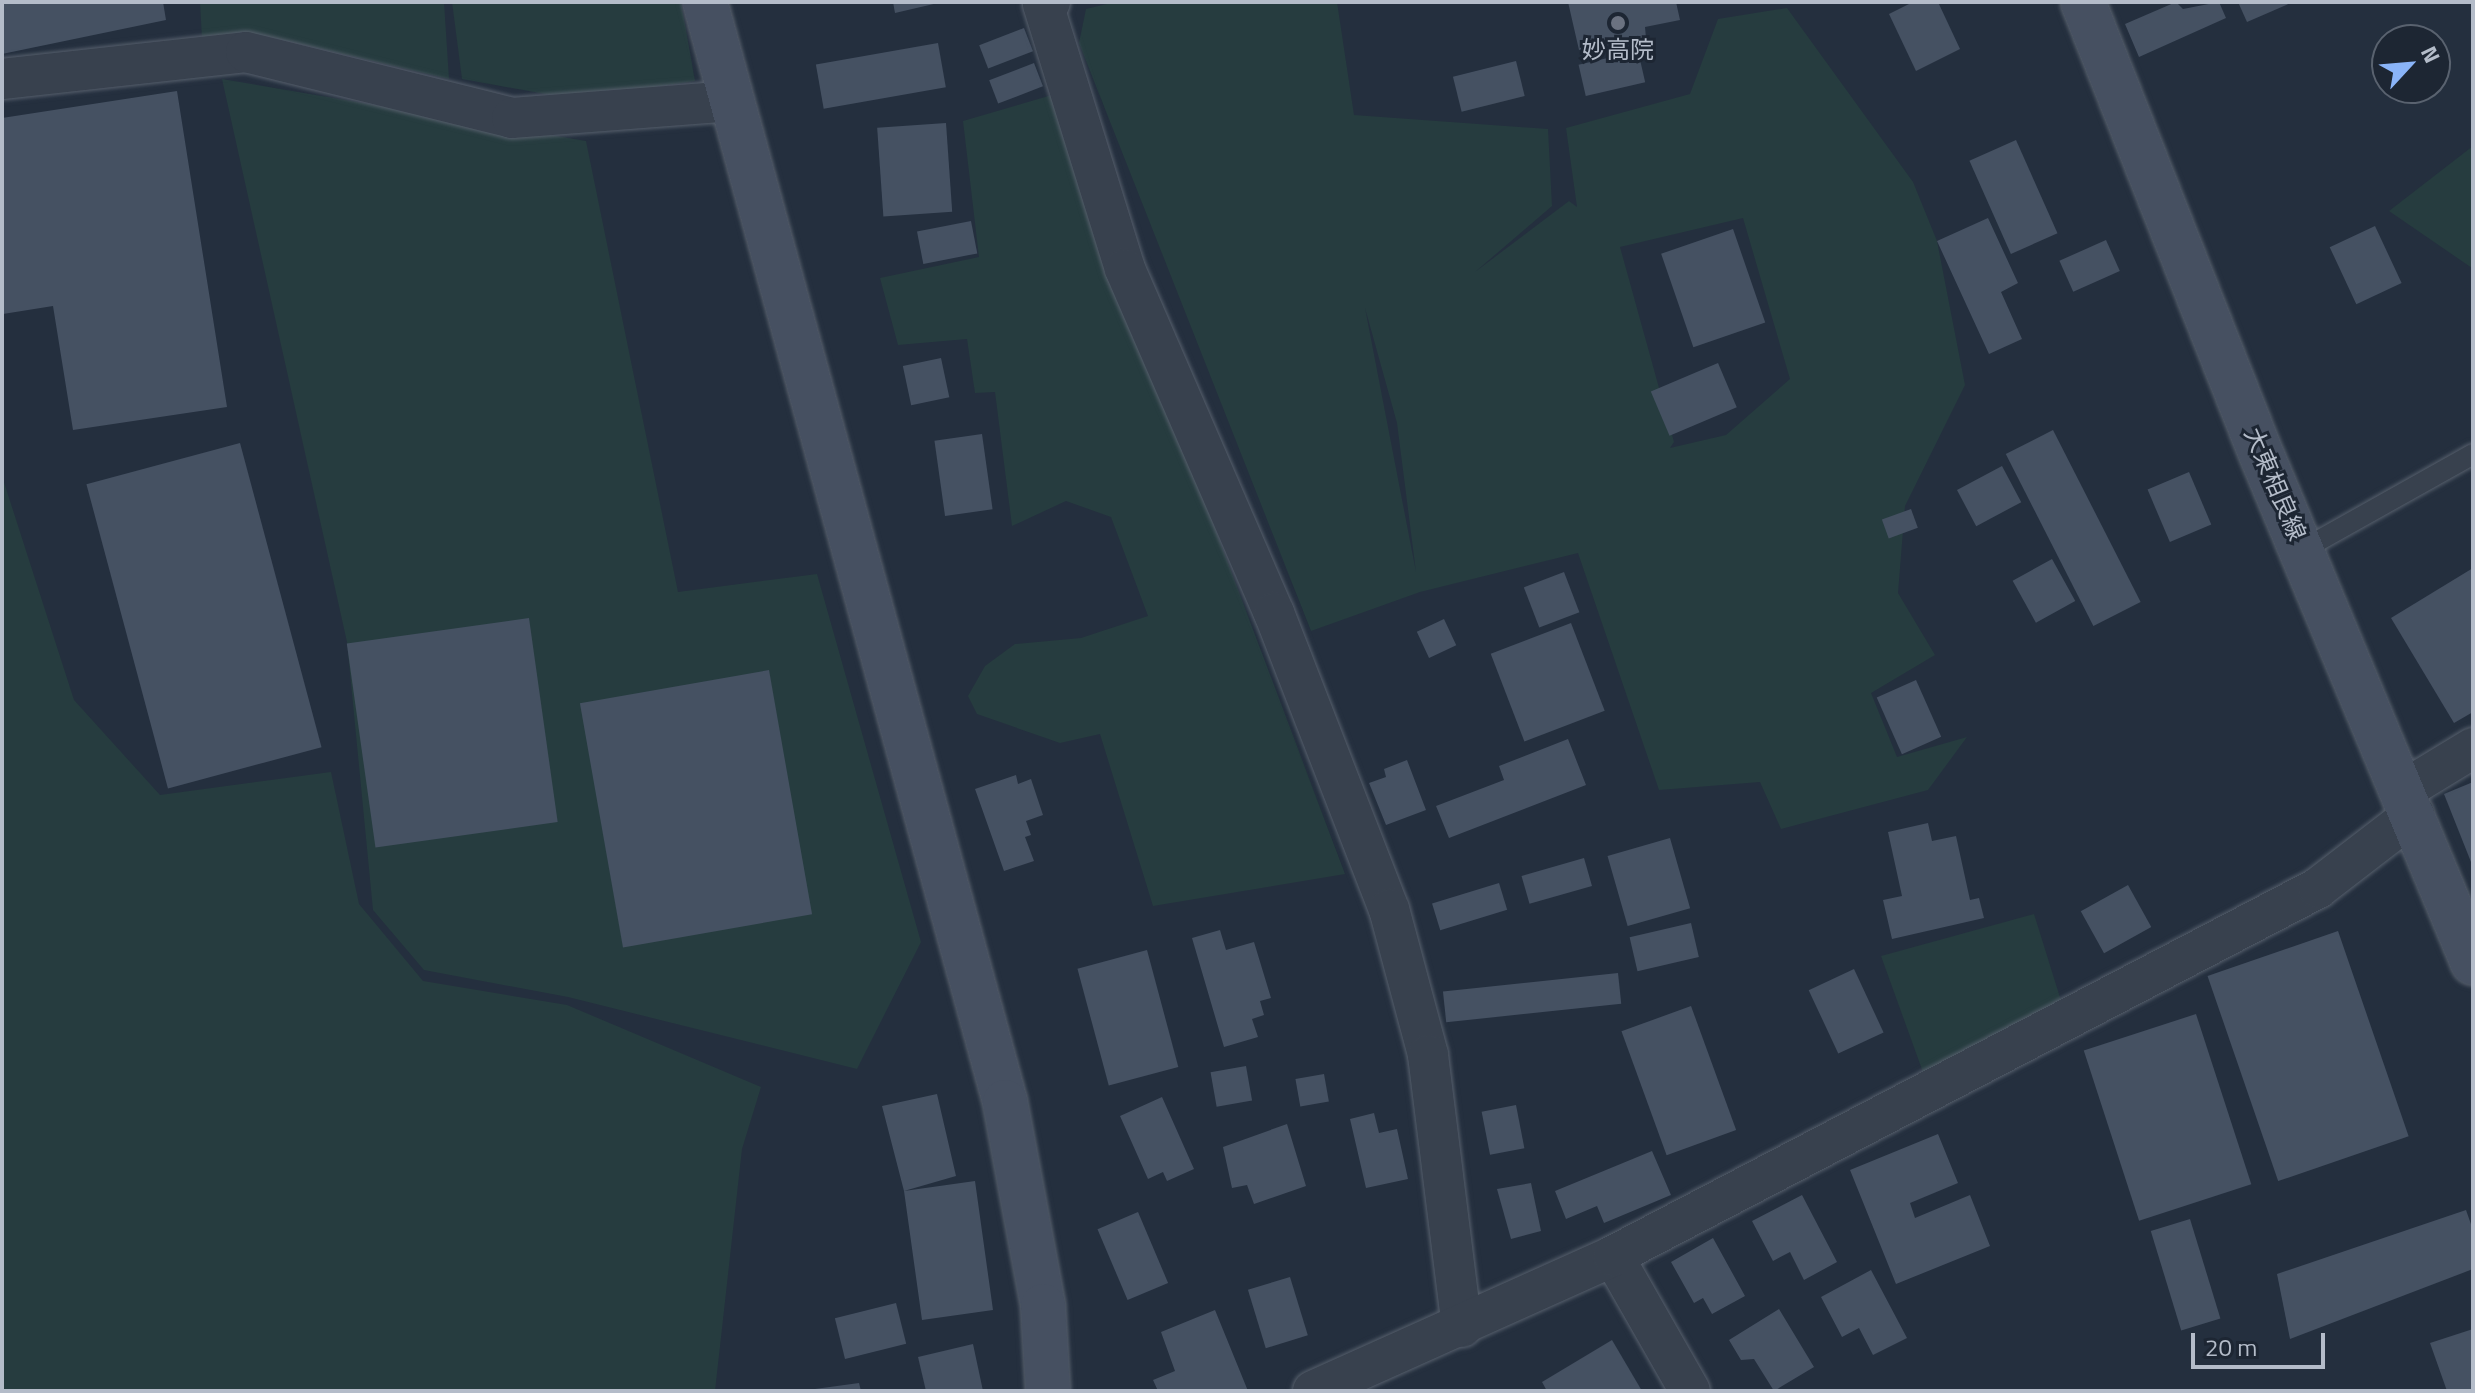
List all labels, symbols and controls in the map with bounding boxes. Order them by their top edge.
marker: 妙高院 [1609,14,1627,32]
north arrow [2371,24,2451,104]
place label: 妙高院 [1582,36,1654,64]
text: N [2412,40,2449,69]
street label: 大東相良線 [2238,423,2312,545]
scale bar [2195,1317,2329,1367]
text: 20 m [2205,1329,2257,1365]

